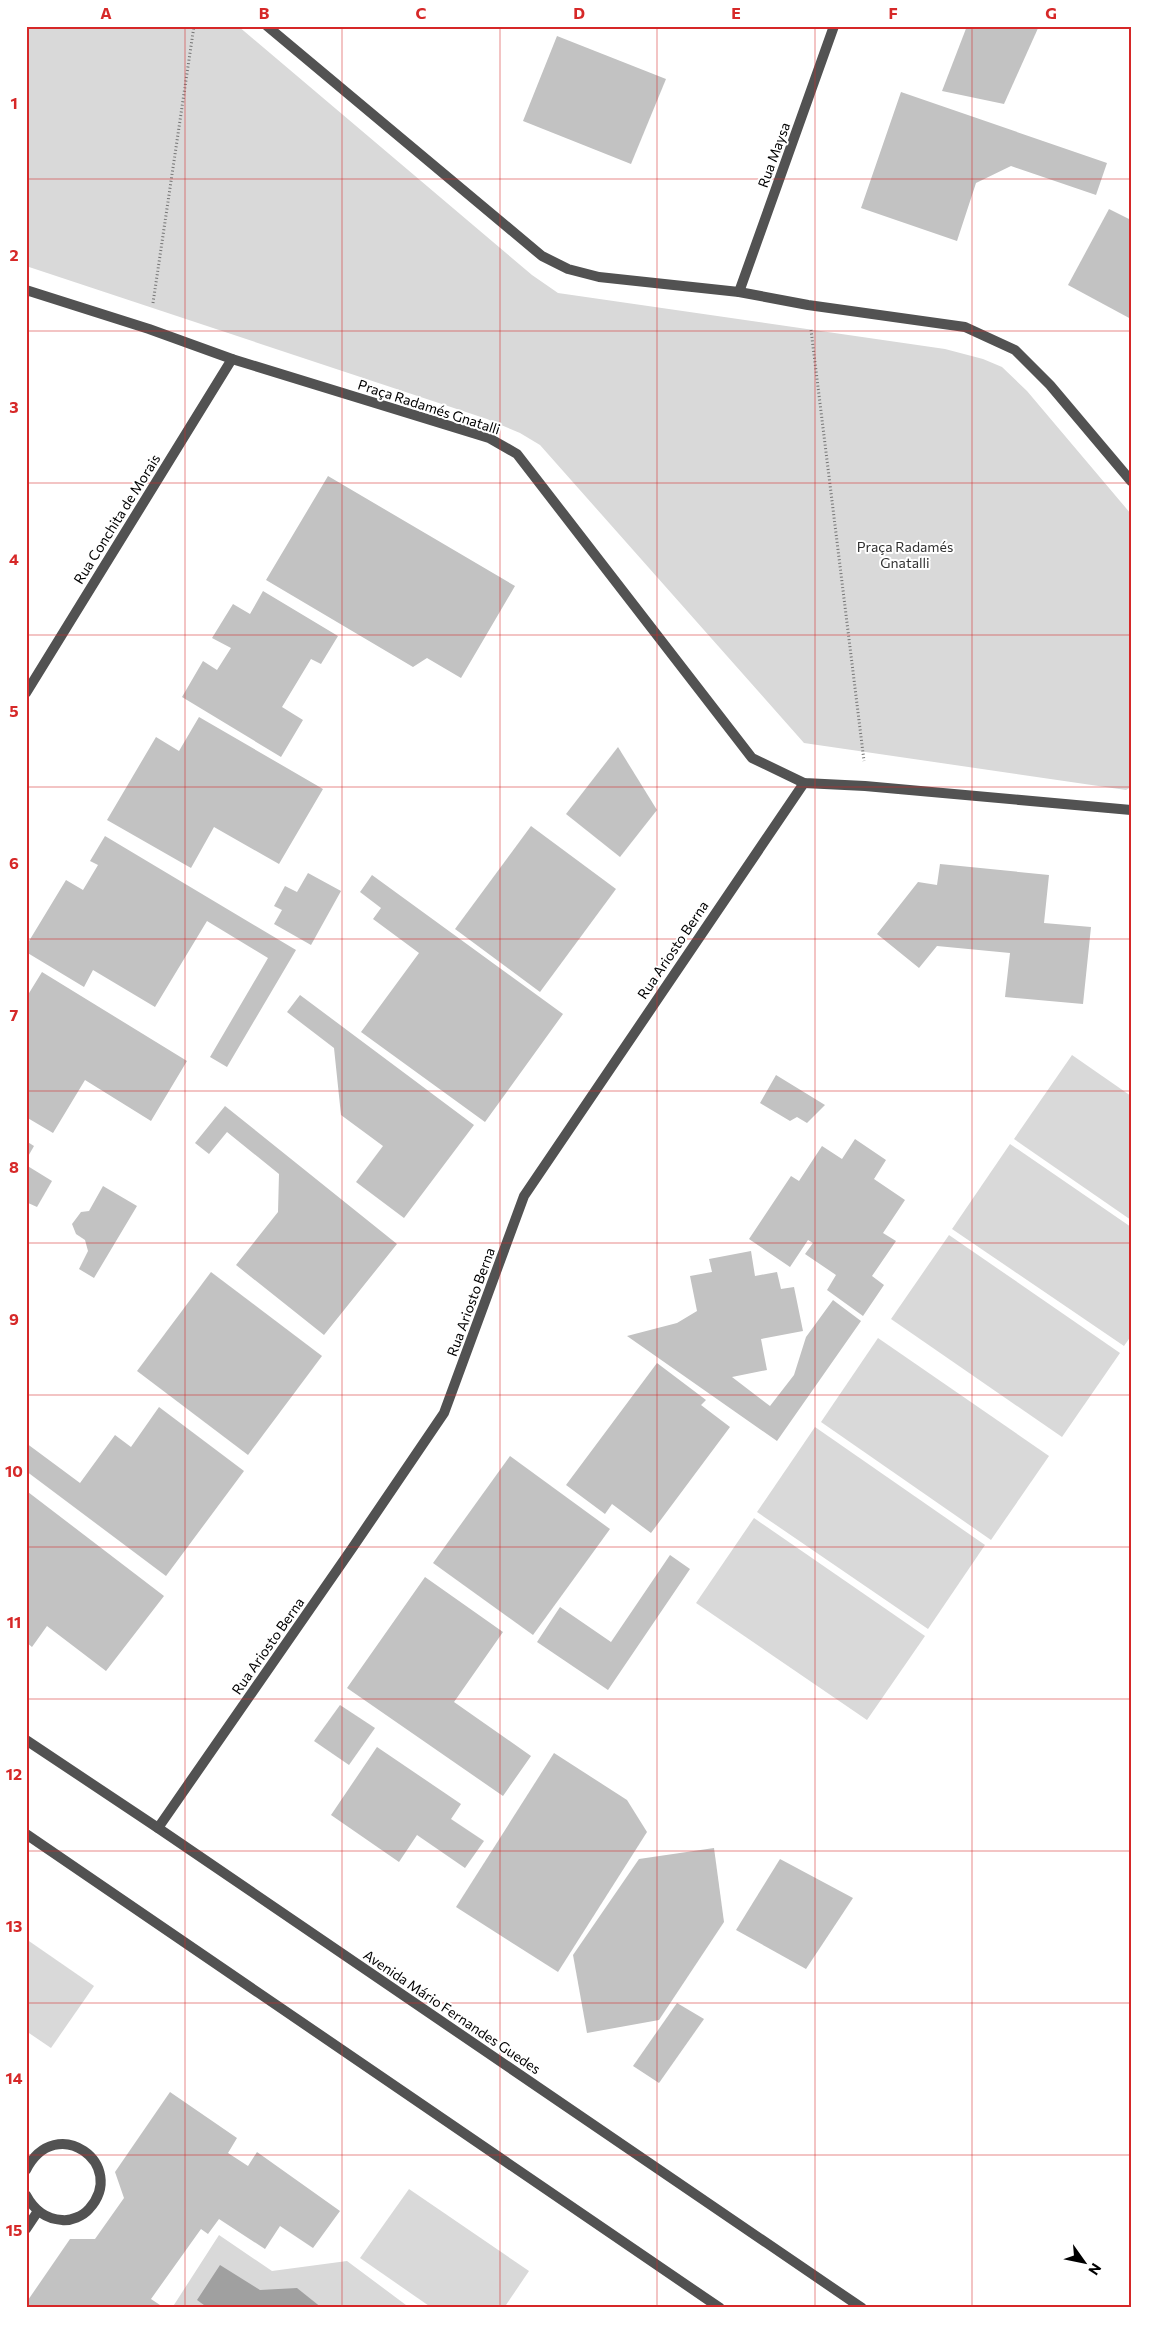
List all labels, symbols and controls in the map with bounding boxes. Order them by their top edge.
text: A [100,3,112,22]
text: B [259,3,270,22]
text: C [416,3,427,22]
text: D [573,3,585,22]
text: E [731,3,741,22]
text: F [888,3,898,22]
text: G [1045,3,1057,22]
text: 1 [10,93,18,112]
street label: Rua Maysa [754,120,793,190]
text: 2 [9,245,19,264]
street label: Praça Radamés Gnatalli [356,375,502,438]
text: 3 [9,397,19,416]
street label: Rua Conchita de Morais [70,451,164,587]
park label: Praça Radamés Gnatalli [857,538,953,571]
text: 4 [9,549,19,568]
text: 5 [9,701,19,720]
text: 6 [9,853,19,872]
street label: Rua Ariosto Berna [634,897,712,1002]
text: 7 [10,1005,19,1024]
text: 8 [9,1157,19,1176]
street label: Rua Ariosto Berna [443,1245,498,1359]
text: 9 [9,1309,19,1328]
text: 10 [5,1461,23,1480]
street label: Rua Ariosto Berna [228,1594,307,1698]
text: 11 [7,1612,21,1631]
text: 12 [6,1764,22,1783]
text: 13 [6,1916,22,1935]
street label: Avenida Mário Fernandes Guedes [361,1946,544,2077]
text: 14 [5,2068,23,2087]
text: 15 [6,2220,22,2239]
north arrow [1060,2236,1110,2286]
text: N [1085,2260,1105,2278]

